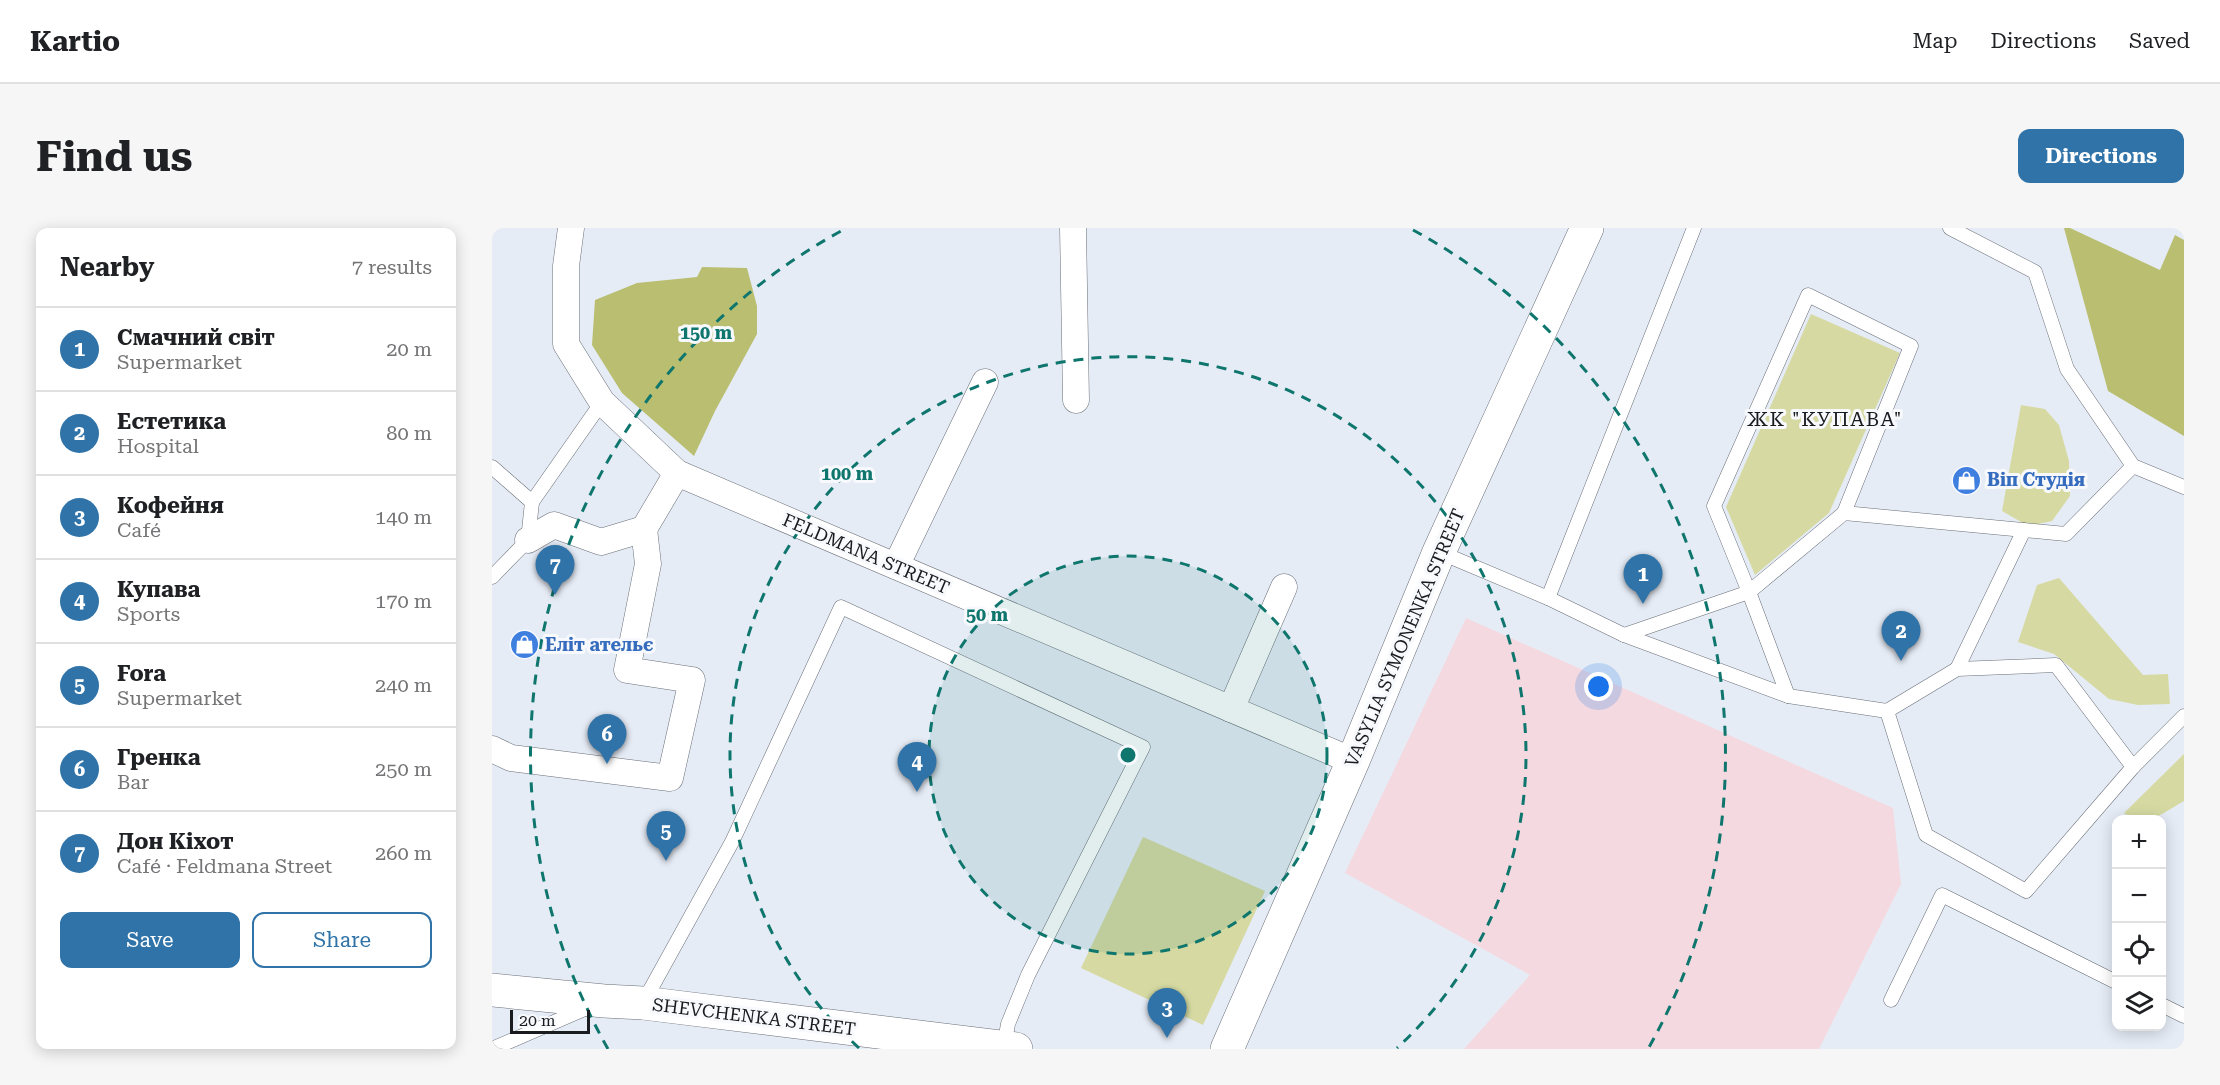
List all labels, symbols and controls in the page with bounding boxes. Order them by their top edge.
text: Kartio [30,25,120,58]
text: Map [1913,29,1957,53]
text: Directions [1990,29,2096,53]
text: Saved [2129,29,2190,53]
button: Directions [2018,129,2184,183]
text: Find us [36,132,193,181]
text: Nearby [60,252,154,282]
text: 7 results [352,255,432,279]
text: 150 m [680,322,733,343]
text: Смачний світ [117,325,275,350]
text: 1 [74,337,85,361]
text: 20 m [386,337,432,361]
text: Supermarket [117,350,242,374]
district label: ЖК "КУПАВА" [1747,407,1903,431]
text: Естетика [117,409,226,434]
text: 2 [74,421,85,445]
text: 80 m [386,421,432,445]
text: Hospital [117,434,199,458]
text: 100 m [821,463,874,484]
shop icon: Віп Студія [1950,464,1982,496]
place label: Віп Студія [1987,469,2085,490]
text: Кофейня [117,493,224,518]
text: 3 [74,505,85,529]
text: 140 m [375,505,432,529]
street label: VASYLIA SYMONENKA STREET [1340,505,1469,770]
street label: FELDMANA STREET [780,509,953,598]
text: Café [117,518,161,542]
pin: 7 [536,546,574,595]
pin: 1 [1624,554,1662,604]
text: Купава [117,577,200,602]
text: 4 [74,589,85,613]
text: 170 m [375,589,432,613]
text: Sports [117,602,180,626]
text: 50 m [966,604,1009,625]
pin: 2 [1882,612,1920,661]
shop icon: Еліт ательє [508,629,540,661]
place label: Еліт ательє [545,634,653,655]
text: Fora [117,661,166,686]
your location [1584,672,1613,701]
text: 5 [74,673,85,697]
text: 240 m [375,673,432,697]
text: Supermarket [117,686,242,710]
pin: 6 [588,714,626,764]
pin: 4 [898,742,936,792]
text: Гренка [117,745,201,770]
centre of rings [1118,745,1138,765]
text: 6 [74,757,85,781]
text: 250 m [375,757,432,781]
text: Bar [117,770,149,794]
pin: 5 [646,812,686,861]
map controls [2112,815,2166,1031]
button: + [2112,815,2166,869]
text: Дон Кіхот [117,829,233,854]
text: 7 [74,841,85,865]
text: 260 m [375,841,432,865]
text: Café · Feldmana Street [117,854,332,878]
button: − [2112,869,2166,923]
button: Save [60,912,240,968]
button: Share [252,912,432,968]
button: locate [2112,923,2166,977]
button: layers [2112,977,2166,1031]
pin: 3 [1148,988,1186,1038]
street label: SHEVCHENKA STREET [651,994,857,1039]
scale bar [510,1007,590,1034]
text: 20 m [519,1011,556,1030]

